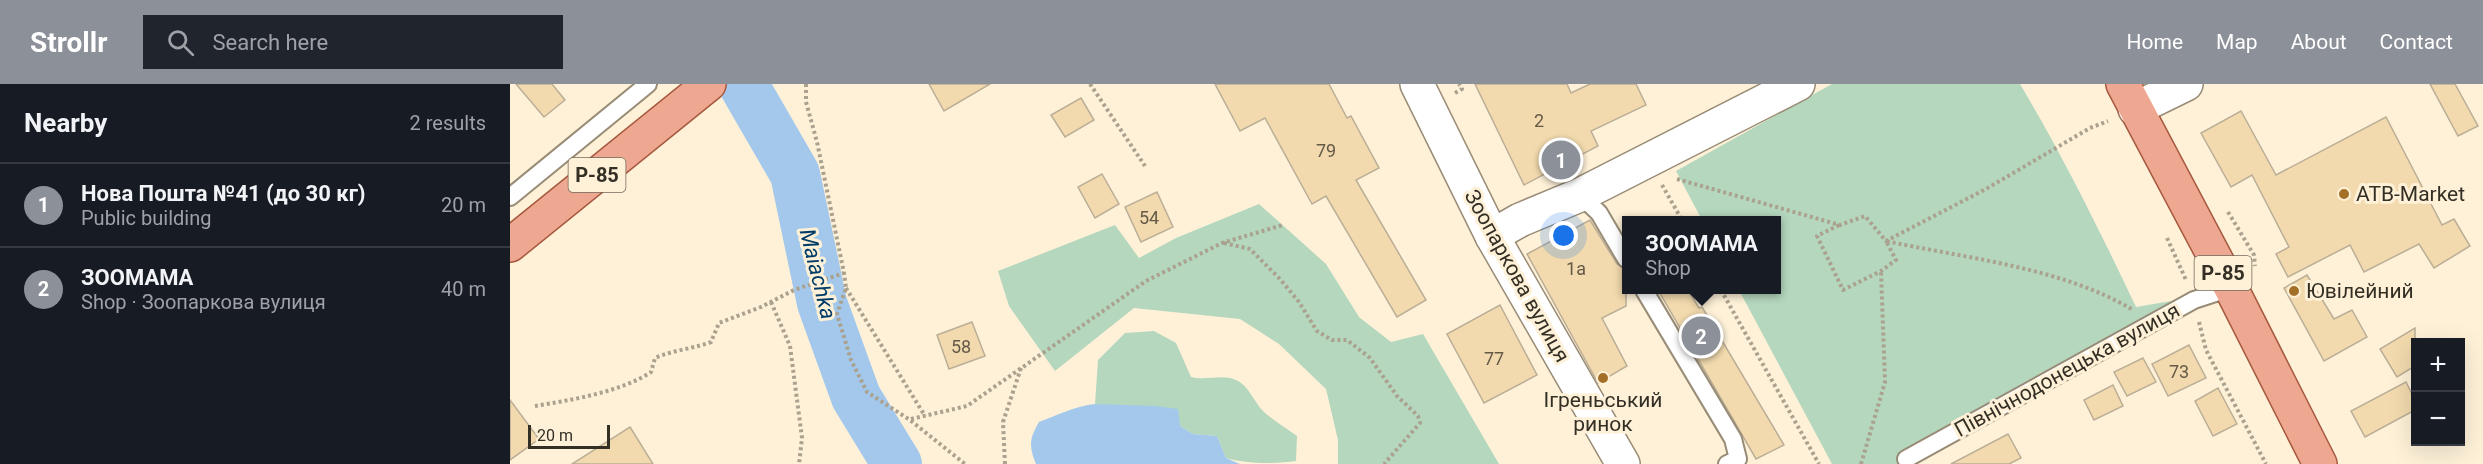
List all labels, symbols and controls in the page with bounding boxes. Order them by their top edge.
search box [143,15,563,69]
text: Strollr [30,26,107,59]
icon: search [164,26,197,59]
text: Search here [212,30,328,55]
text: Home [2127,30,2183,54]
text: Map [2216,30,2258,54]
text: About [2291,30,2347,54]
text: Contact [2380,30,2453,54]
text: Nearby [24,108,107,138]
house number: 2 [1534,110,1544,131]
text: 2 results [410,111,486,135]
pin: 1 [1542,138,1580,182]
house number: 79 [1316,140,1336,161]
road number: Р-85 [568,158,626,192]
text: Нова Пошта №41 (до 30 кг) [81,181,366,206]
place label: ATB-Market [2356,182,2465,206]
street label: Зоопаркова вулиця [1460,186,1574,366]
marker: ATB-Market [2337,187,2351,201]
text: 1 [38,193,49,217]
text: 20 m [441,193,486,217]
text: Public building [81,206,211,230]
house number: 54 [1139,207,1159,228]
popup [1622,216,1781,294]
your location [1549,221,1578,250]
water label: Maiachka [795,226,841,322]
text: ЗООМАМА [1645,231,1758,256]
text: Shop [1645,256,1691,280]
road number: Р-85 [2194,256,2252,290]
house number: 1а [1566,258,1586,279]
text: ЗООМАМА [81,265,193,290]
text: 2 [38,277,49,301]
text: 40 m [441,277,486,301]
place label: Ювілейний [2306,279,2414,303]
marker: Ювілейний [2287,284,2301,298]
text: Shop · Зоопаркова вулиця [81,290,326,314]
street label: Північнодонецька вулиця [1950,298,2184,442]
pin: 2 [1682,314,1720,358]
house number: 58 [951,336,971,357]
map controls [2411,338,2465,446]
button: + [2411,338,2465,392]
house number: 77 [1484,348,1504,369]
house number: 73 [2169,361,2189,382]
marker: Ігреньський ринок [1596,371,1610,385]
place label: Ігреньський ринок [1544,388,1662,436]
button: − [2411,392,2465,446]
scale bar [528,422,610,450]
text: 20 m [537,426,573,445]

